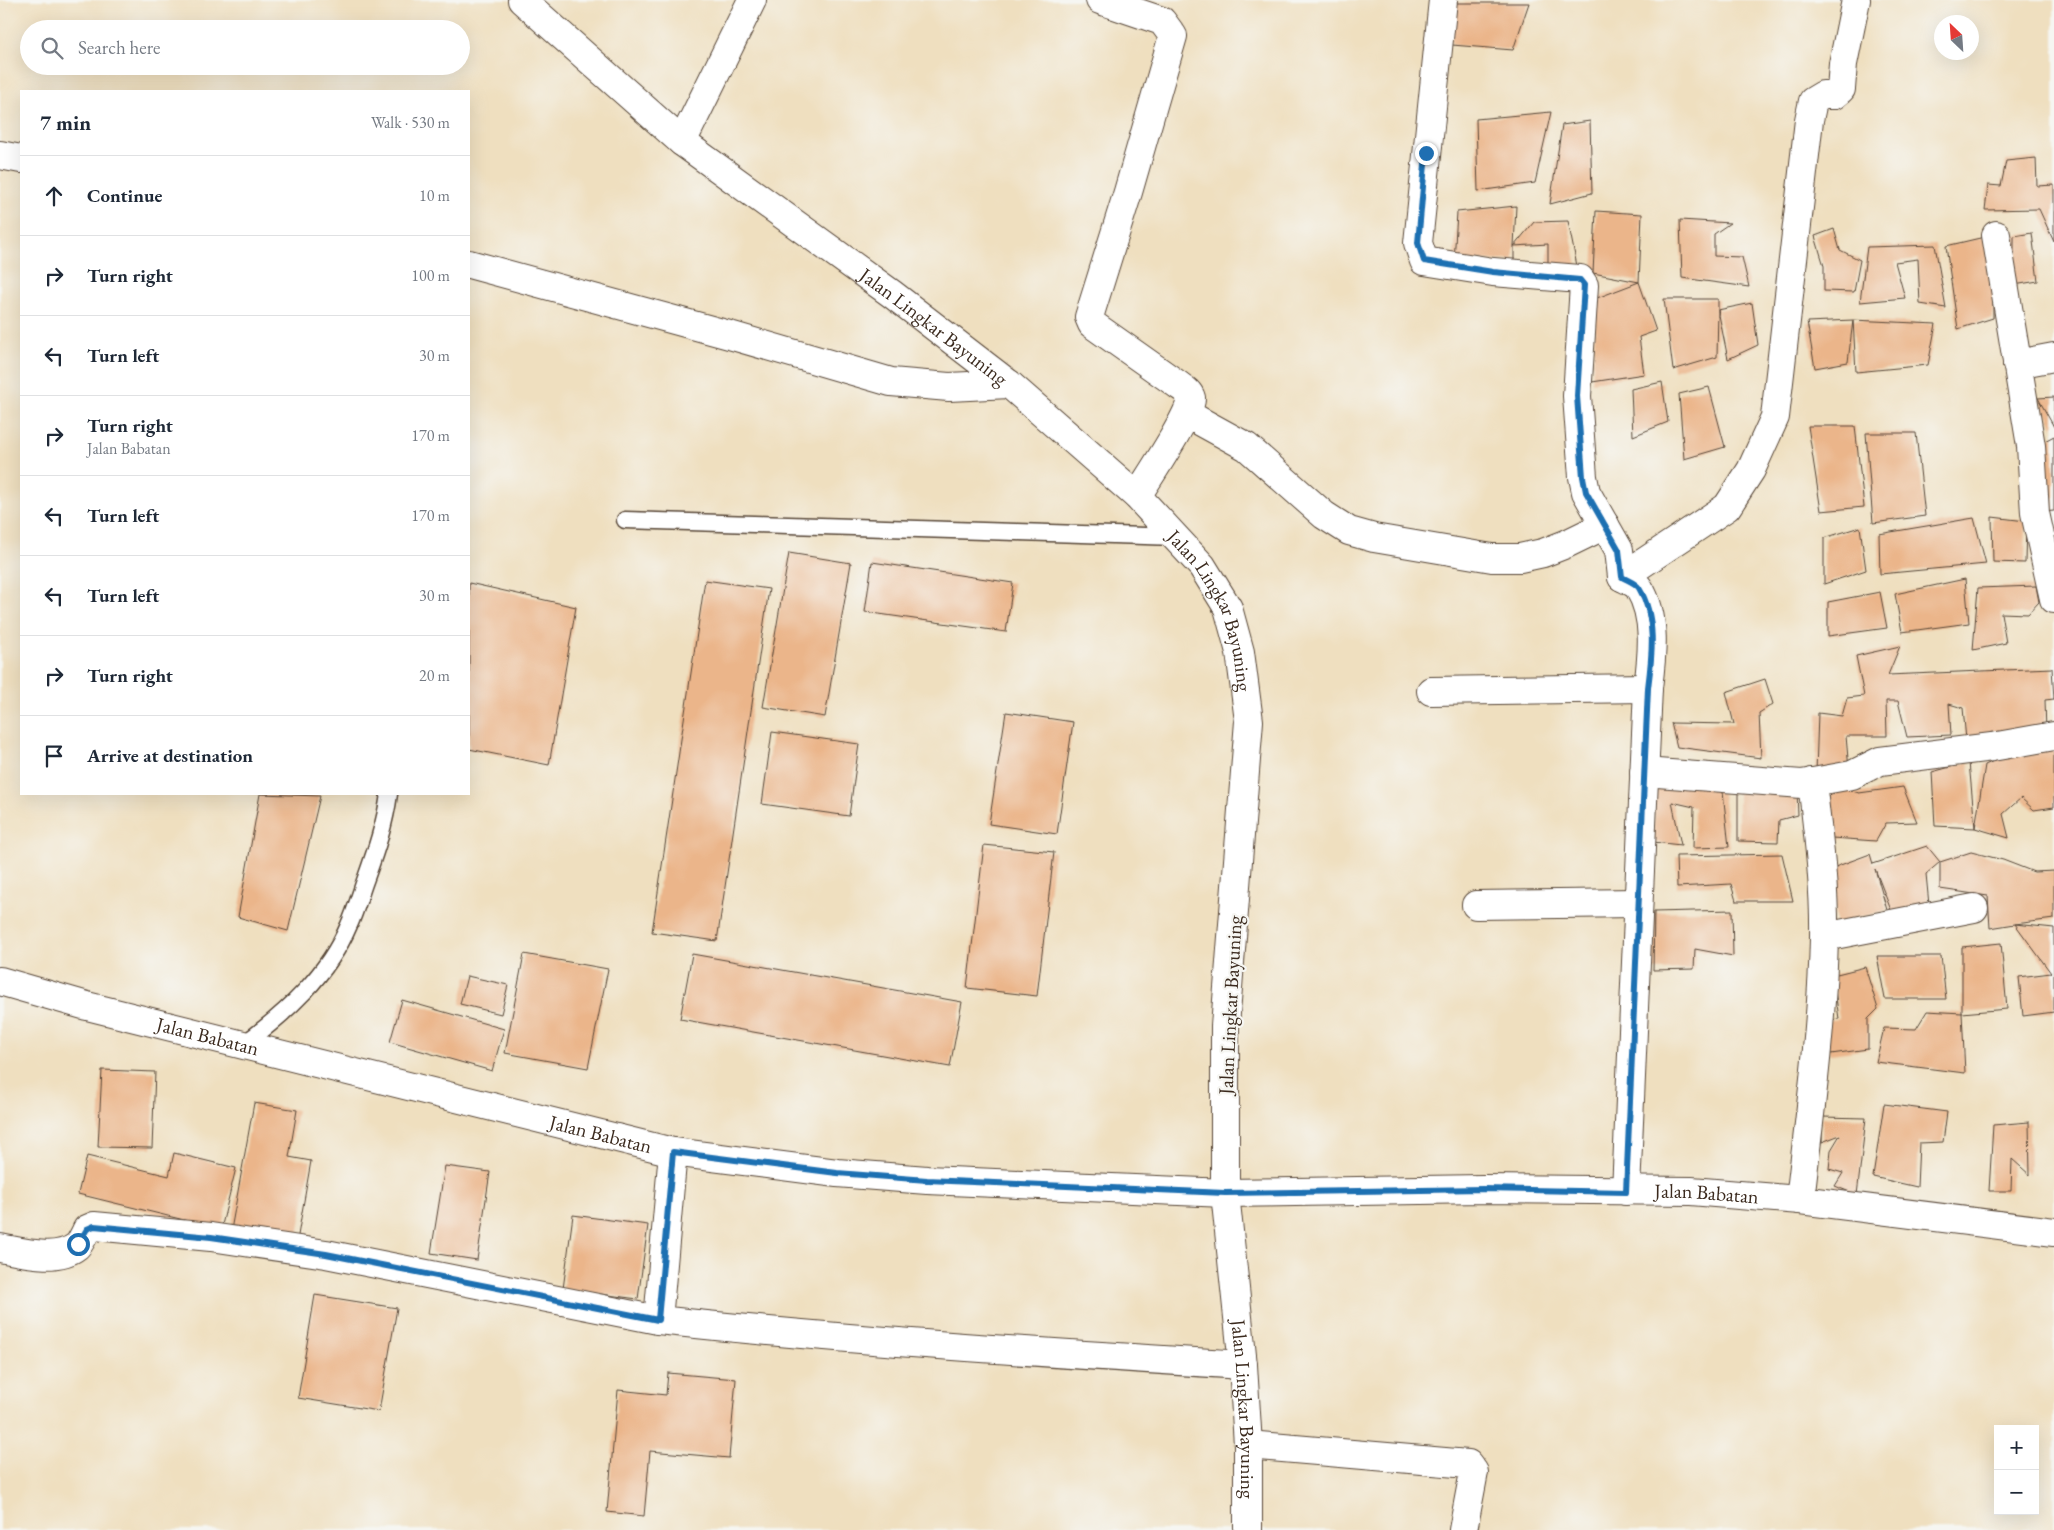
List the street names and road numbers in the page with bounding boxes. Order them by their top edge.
street label: Jalan Lingkar Bayuning [853,261,1013,391]
street label: Jalan Lingkar Bayuning [1160,523,1258,693]
street label: Jalan Lingkar Bayuning [1212,914,1248,1097]
street label: Jalan Babatan [152,1010,262,1061]
street label: Jalan Babatan [545,1108,655,1159]
street label: Jalan Babatan [1652,1178,1760,1210]
street label: Jalan Lingkar Bayuning [1225,1316,1261,1499]

